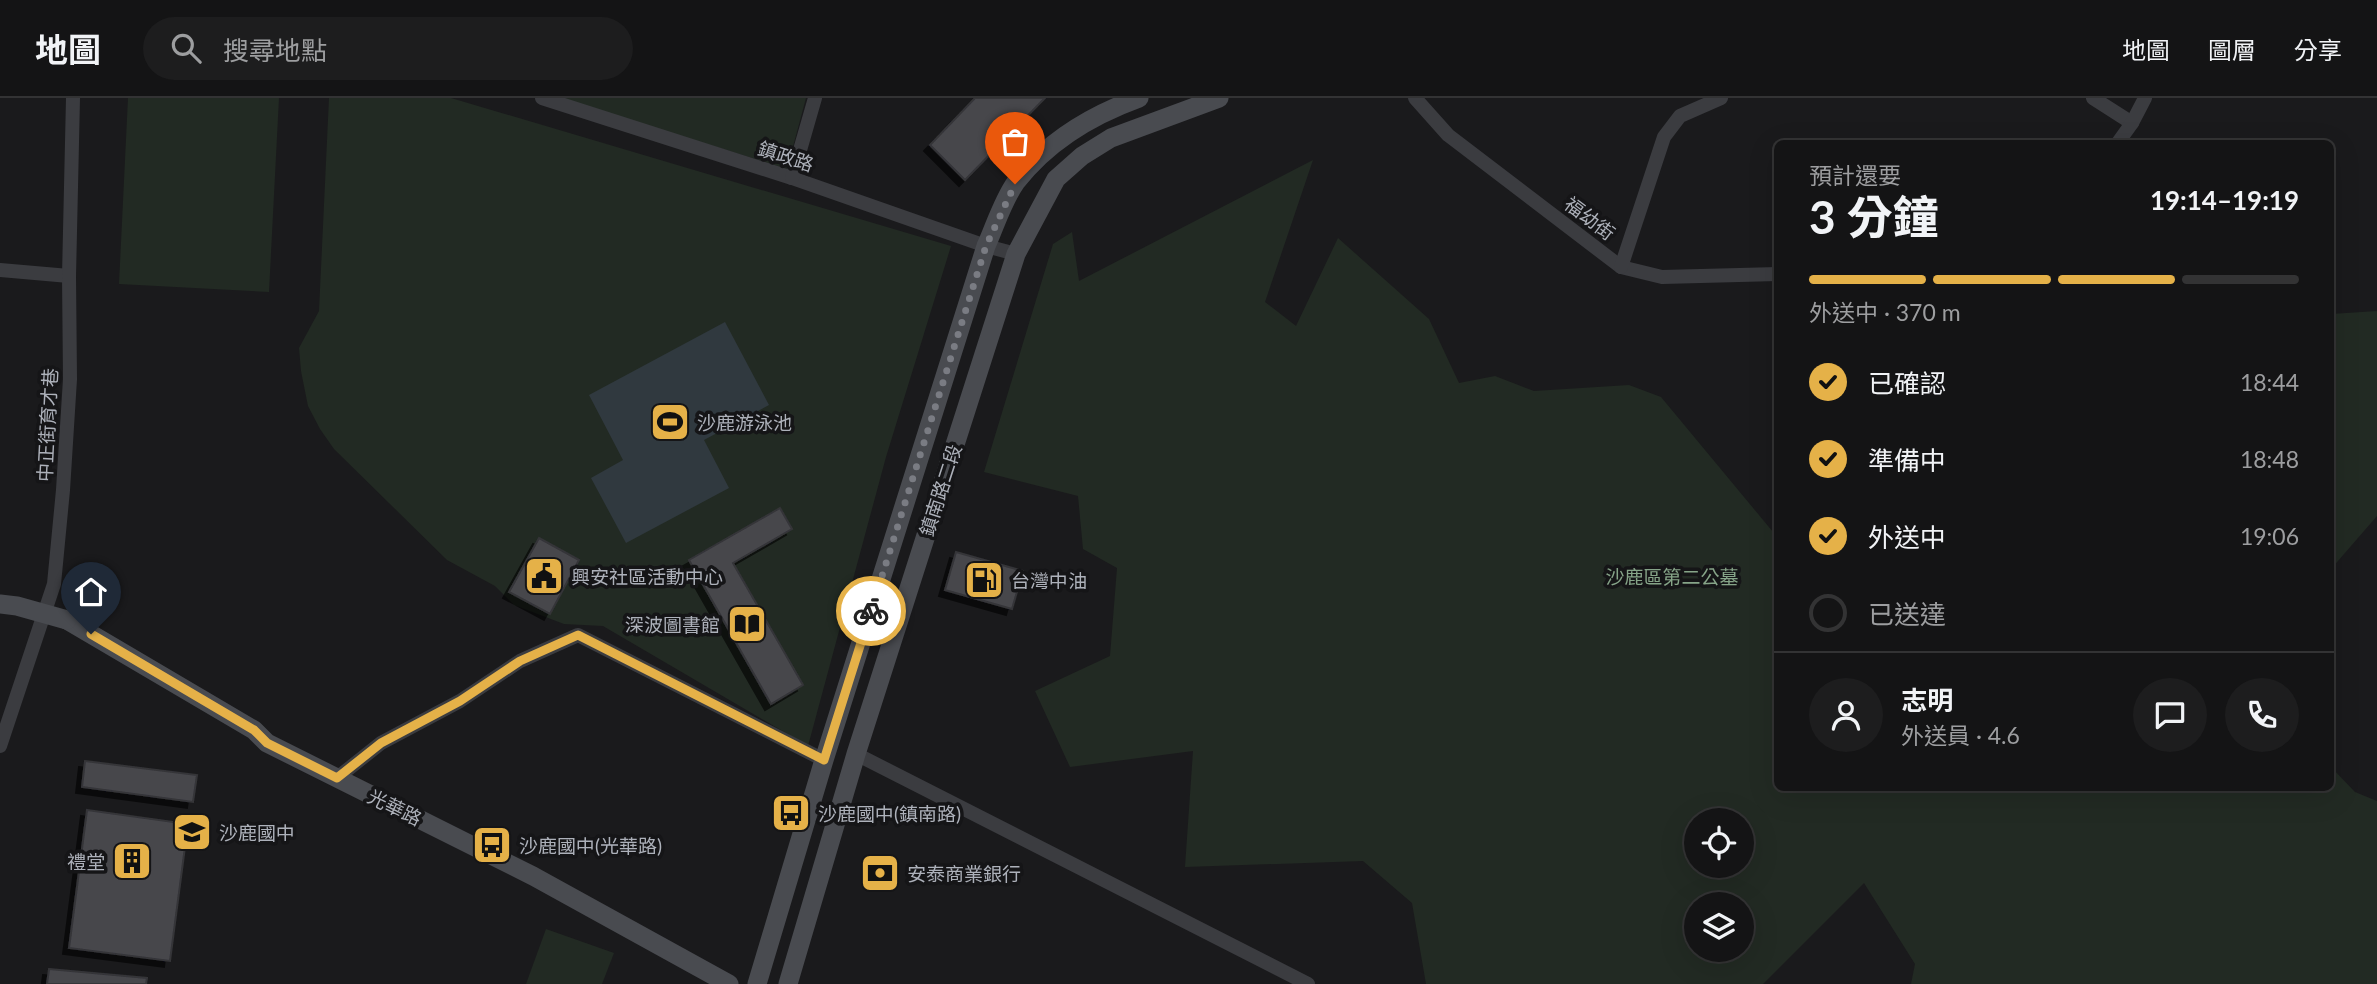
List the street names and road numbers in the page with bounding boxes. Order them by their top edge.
street label: 鎮政路 [755,136,817,176]
street label: 福幼街 [1560,192,1620,244]
street label: 中正街育才巷 [33,367,61,483]
street label: 鎮南路二段 [914,441,966,539]
street label: 光華路 [364,784,426,830]

